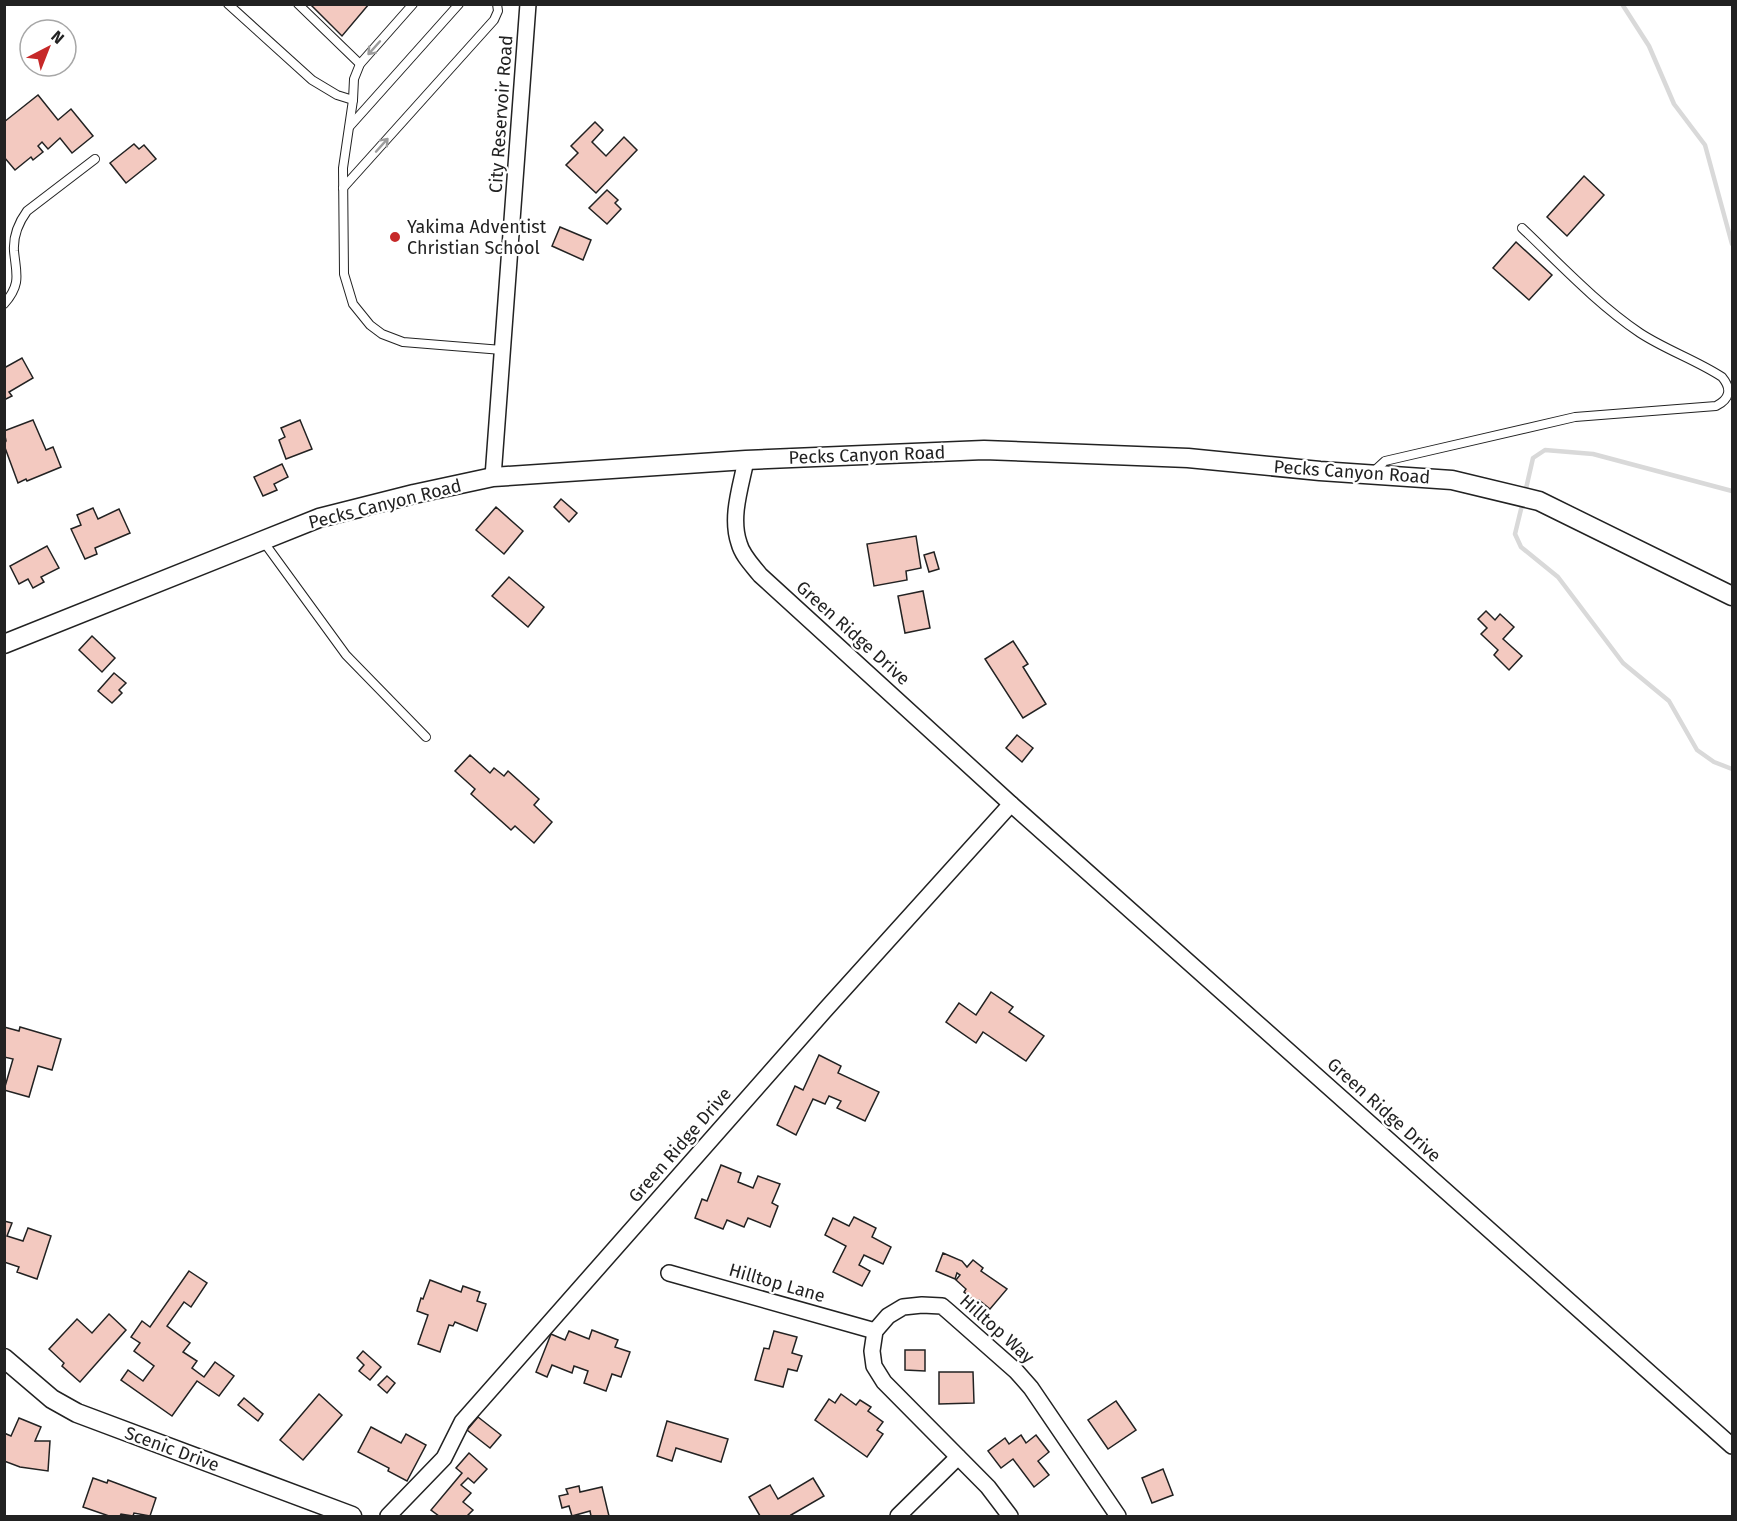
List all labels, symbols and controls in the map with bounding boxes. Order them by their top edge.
north arrow [18,18,78,78]
text: N [47,27,68,48]
street label: City Reservoir Road [485,34,517,194]
one-way arrow [367,40,381,55]
one-way arrow [375,138,389,153]
place label: Yakima Adventist Christian School [407,216,547,259]
marker: Yakima Adventist Christian School [388,230,402,244]
street label: Pecks Canyon Road [788,441,946,469]
street label: Pecks Canyon Road [1273,456,1431,488]
street label: Pecks Canyon Road [306,474,464,534]
street label: Green Ridge Drive [792,576,914,690]
street label: Green Ridge Drive [1323,1053,1445,1167]
street label: Green Ridge Drive [624,1083,736,1207]
street label: Hilltop Lane [726,1259,828,1307]
street label: Hilltop Way [955,1290,1039,1368]
street label: Scenic Drive [122,1422,222,1476]

